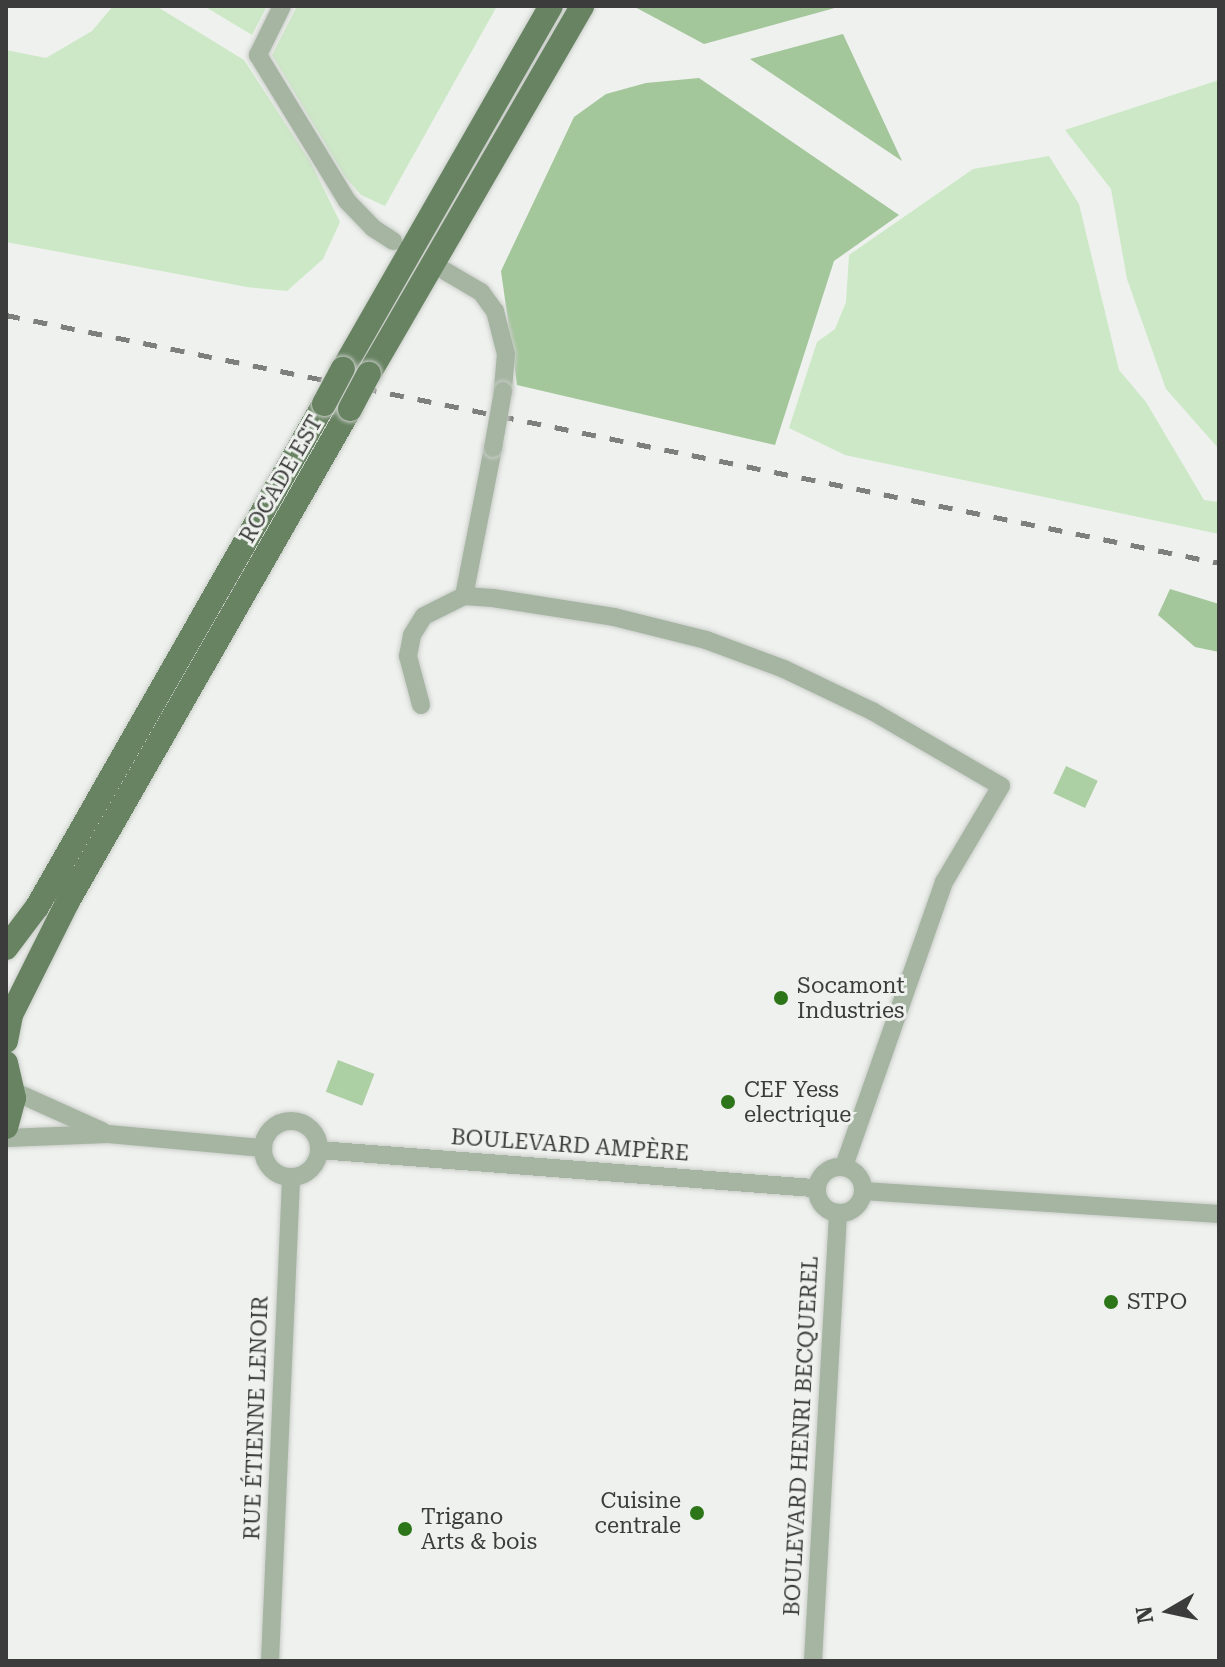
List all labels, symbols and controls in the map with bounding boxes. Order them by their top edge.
street label: ROCADE EST [234,411,328,547]
place label: Socamont Industries [797,972,905,1024]
marker: Socamont Industries [772,989,790,1007]
place label: CEF Yess electrique [744,1076,851,1128]
marker: CEF Yess electrique [719,1093,737,1111]
street label: BOULEVARD AMPÈRE [450,1124,690,1166]
street label: BOULEVARD HENRI BECQUEREL [778,1255,824,1617]
place label: STPO [1127,1289,1187,1315]
marker: STPO [1102,1293,1120,1311]
street label: RUE ÉTIENNE LENOIR [239,1295,273,1541]
place label: Cuisine centrale [595,1487,681,1538]
place label: Trigano Arts & bois [421,1503,537,1554]
marker: Cuisine centrale [688,1504,706,1522]
marker: Trigano Arts & bois [396,1520,414,1538]
north arrow [1129,1571,1209,1651]
text: N [1131,1605,1158,1625]

